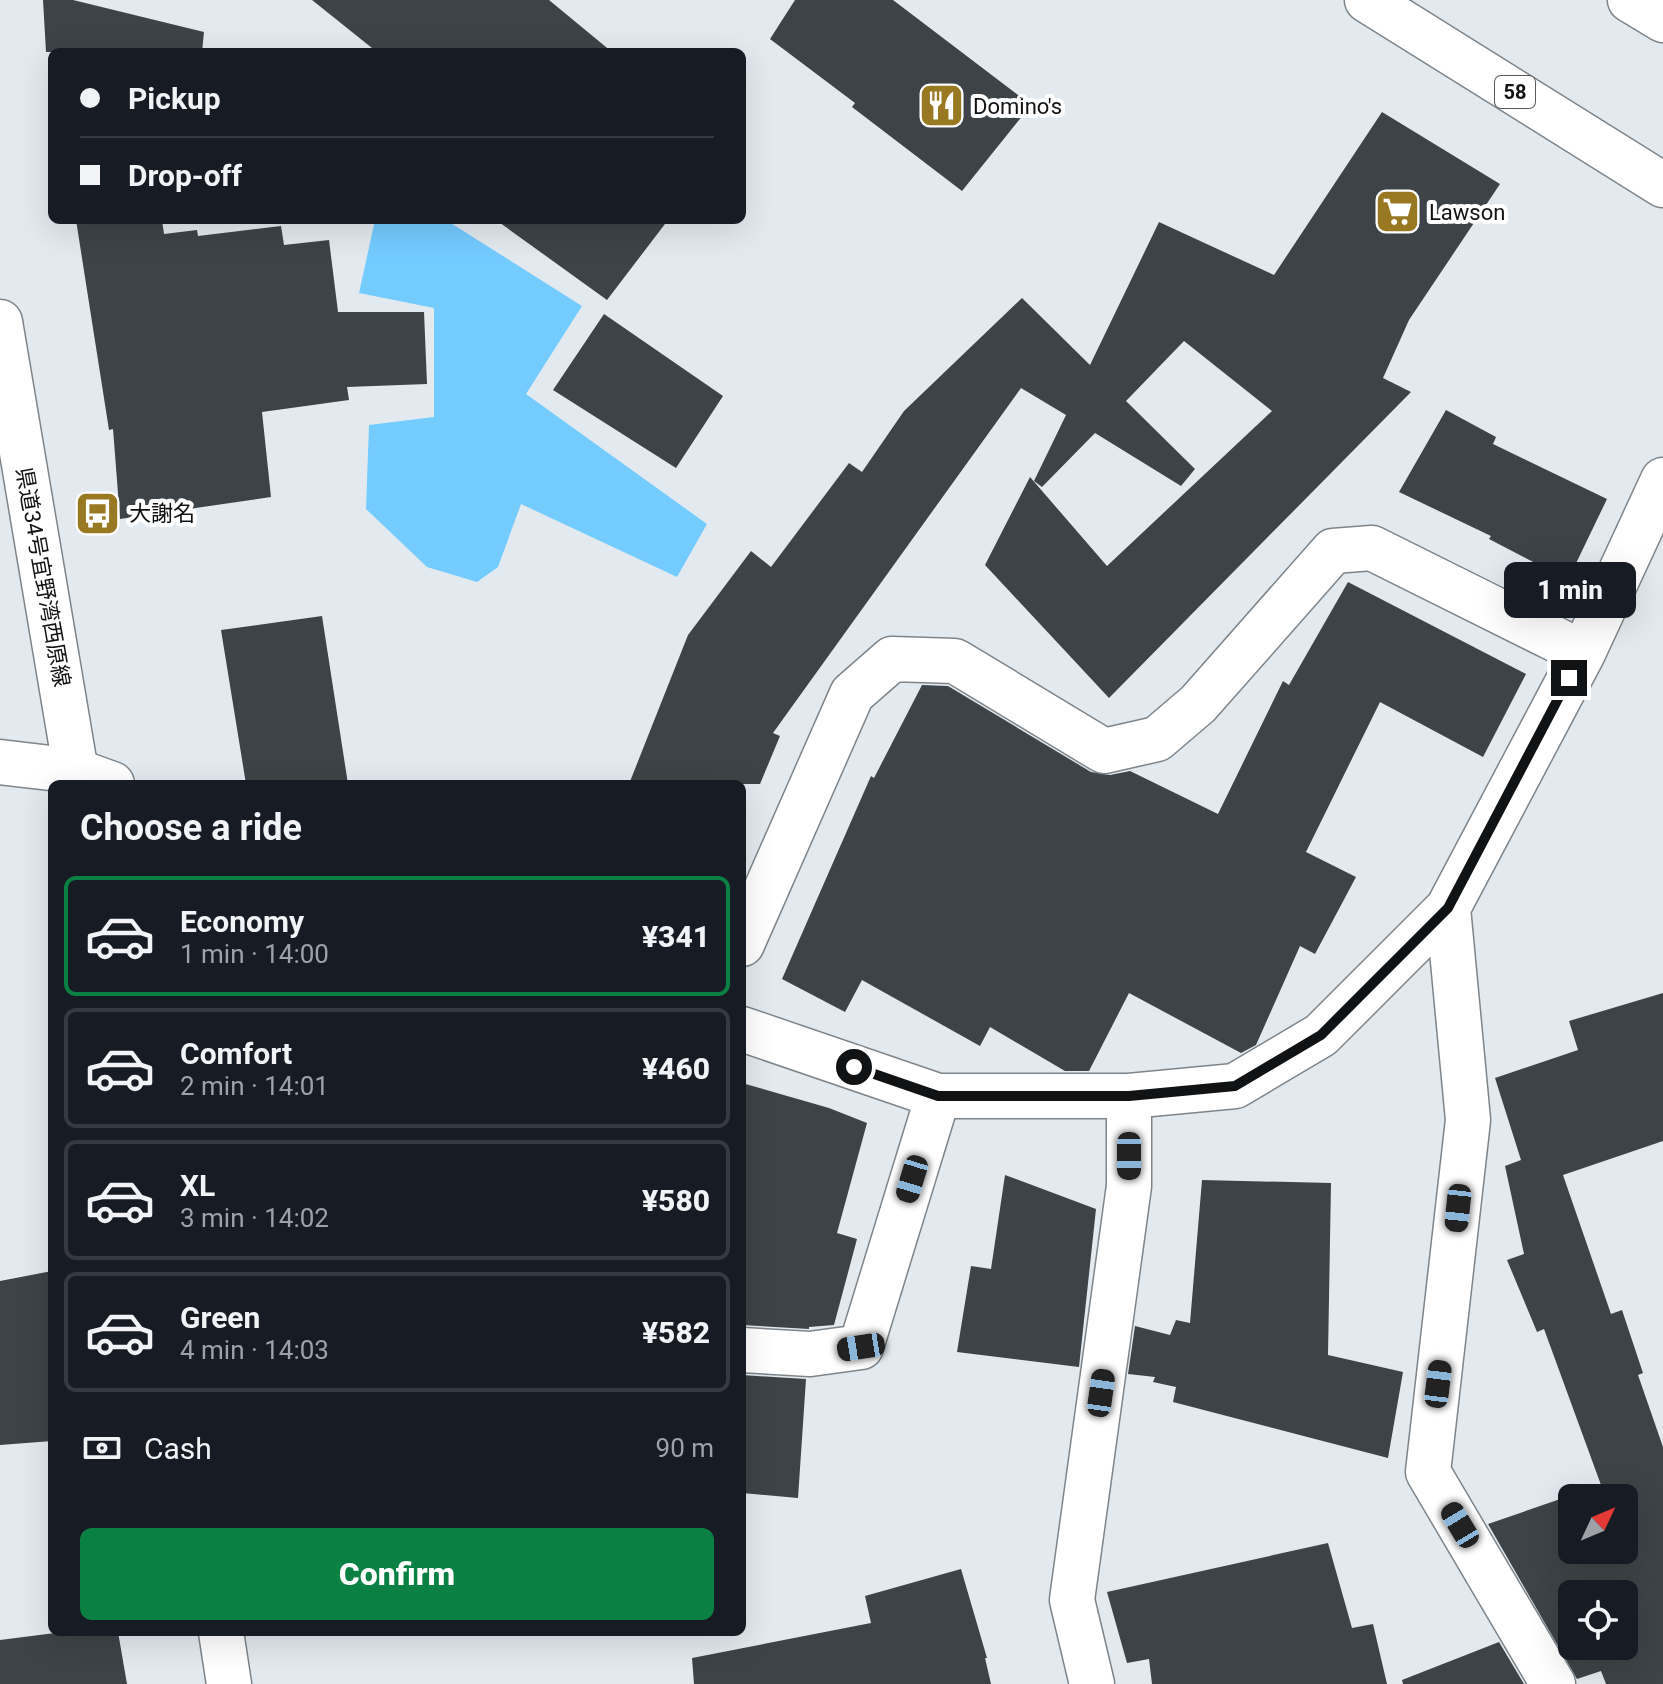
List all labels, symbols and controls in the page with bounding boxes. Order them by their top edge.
road number: 58 [1495,76,1535,108]
text: Pickup [128,81,221,116]
restaurant icon: Domino's [918,82,966,130]
place label: Domino's [973,94,1062,119]
text: Drop-off [128,158,242,193]
supermarket icon: Lawson [1374,188,1422,236]
place label: Lawson [1429,200,1505,225]
street label: 県道34号宜野湾西原線 [11,465,75,689]
bus stop icon: 大謝名 [74,489,122,537]
place label: 大謝名 [129,501,195,526]
callout: 1 min [1503,562,1635,618]
text: 1 min [1537,575,1603,605]
route end [1551,660,1587,696]
text: Choose a ride [80,807,302,849]
icon: car [84,900,156,972]
text: Economy [180,904,304,939]
text: ¥341 [642,919,710,954]
text: 1 min · 14:00 [180,939,329,969]
icon: car [84,1032,156,1104]
text: Comfort [180,1036,292,1071]
route start [836,1049,872,1085]
text: ¥460 [642,1051,710,1086]
text: 2 min · 14:01 [180,1071,329,1101]
car [1117,1132,1141,1180]
car [894,1153,930,1205]
icon: car [84,1164,156,1236]
text: XL [180,1168,215,1203]
text: ¥580 [642,1183,710,1218]
car [1444,1183,1472,1233]
text: 3 min · 14:02 [180,1203,329,1233]
icon: car [84,1296,156,1368]
text: Green [180,1300,260,1335]
text: ¥582 [642,1315,710,1350]
car [835,1331,887,1363]
text: 4 min · 14:03 [180,1335,329,1365]
car [1423,1359,1453,1409]
car [1086,1368,1116,1418]
icon: cash [80,1426,124,1470]
text: Cash [144,1431,212,1466]
text: 90 m [656,1433,714,1463]
north arrow [1558,1484,1638,1564]
map controls [1558,1484,1638,1660]
car [1437,1498,1483,1552]
button: Confirm [80,1528,714,1620]
button: locate [1558,1580,1638,1660]

